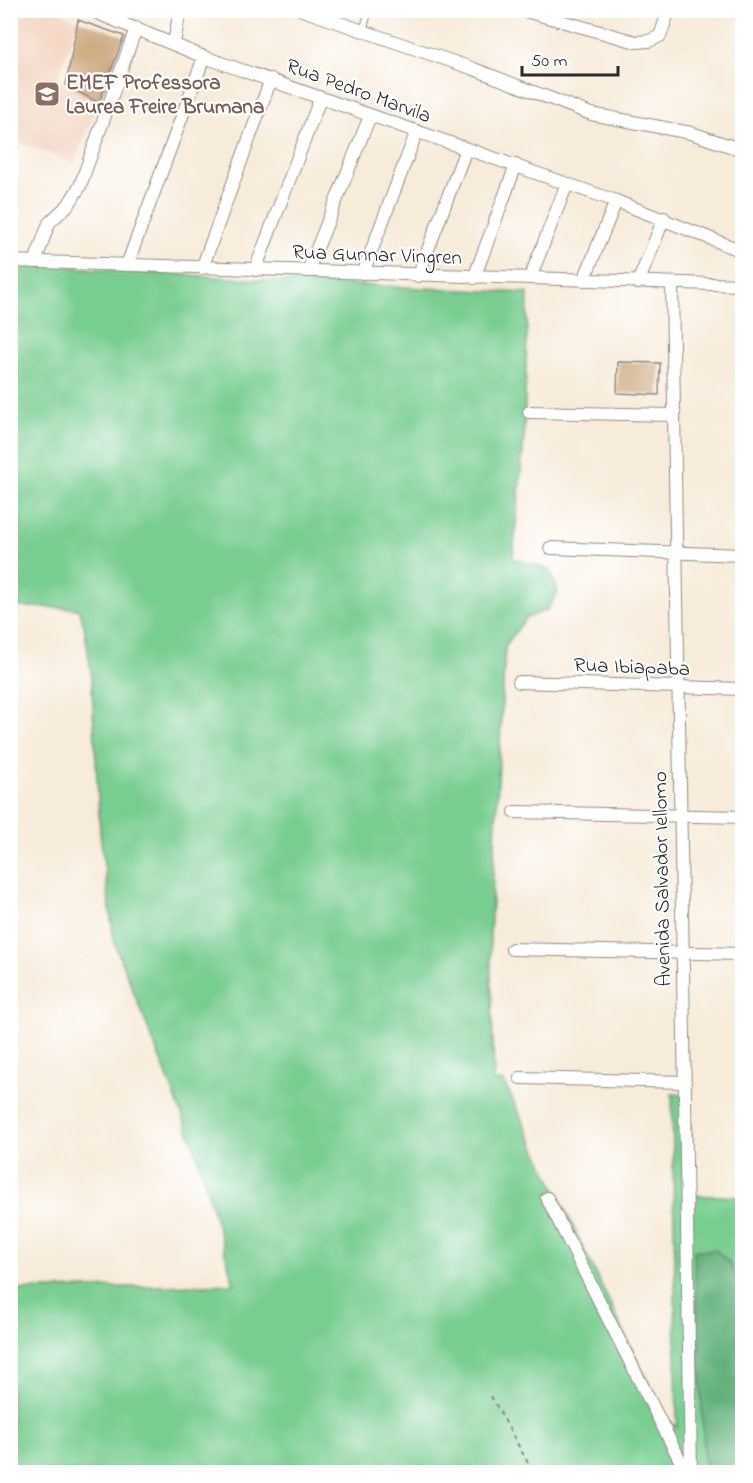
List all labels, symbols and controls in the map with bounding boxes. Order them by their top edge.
scale bar [522,39,618,77]
text: 50 m [531,49,568,75]
street label: Rua Pedro Marvila [282,52,435,132]
place label: EMEF Professora Laurea Freire Brumana [66,69,264,123]
school or university icon: EMEF Professora Laurea Freire Brumana [32,79,62,109]
street label: Rua Gunnar Vingren [291,238,462,276]
street label: Rua Ibiapaba [573,651,691,685]
street label: Avenida Salvador Iellomo [646,771,680,987]

